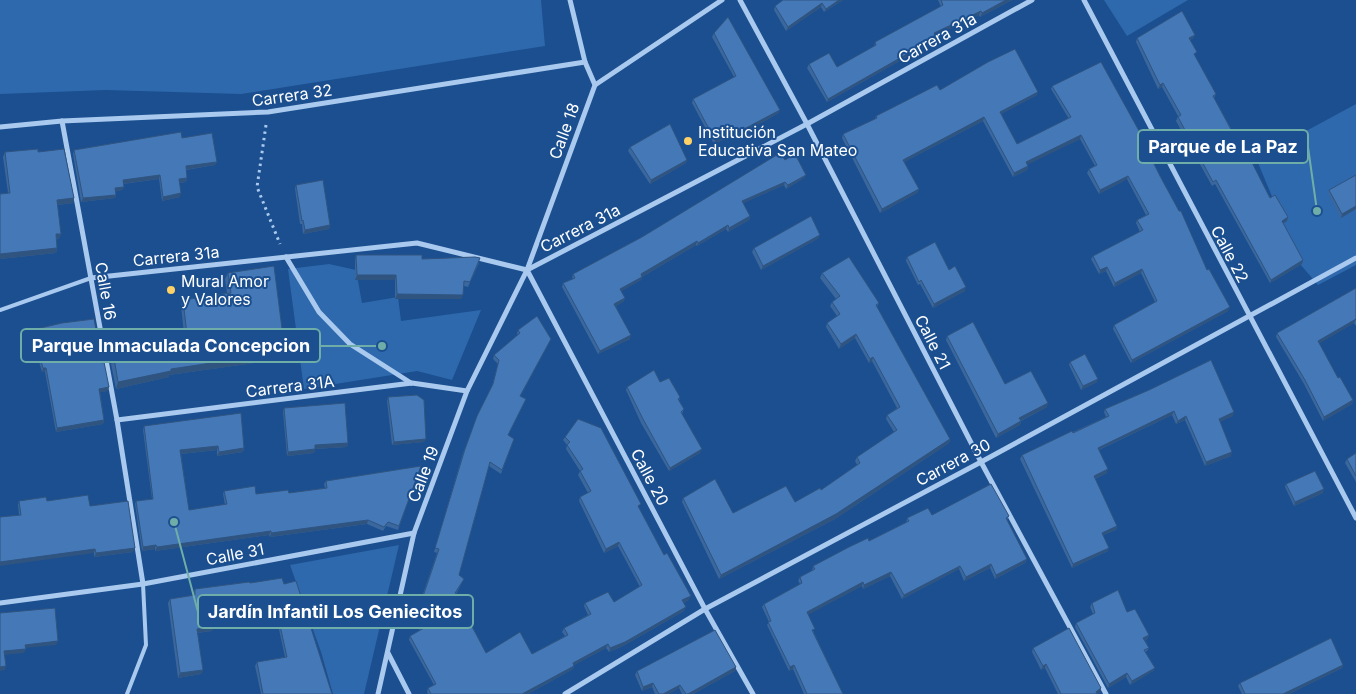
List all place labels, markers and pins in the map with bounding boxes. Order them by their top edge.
place label: Institución Educativa San Mateo [698,122,857,160]
callout: Parque de La Paz [1138,130,1308,163]
marker: Institución Educativa San Mateo [682,135,694,147]
place label: Mural Amor y Valores [181,271,269,309]
marker: Mural Amor y Valores [165,284,177,296]
callout: Parque Inmaculada Concepcion [21,329,320,362]
callout: Jardín Infantil Los Geniecitos [198,595,473,628]

